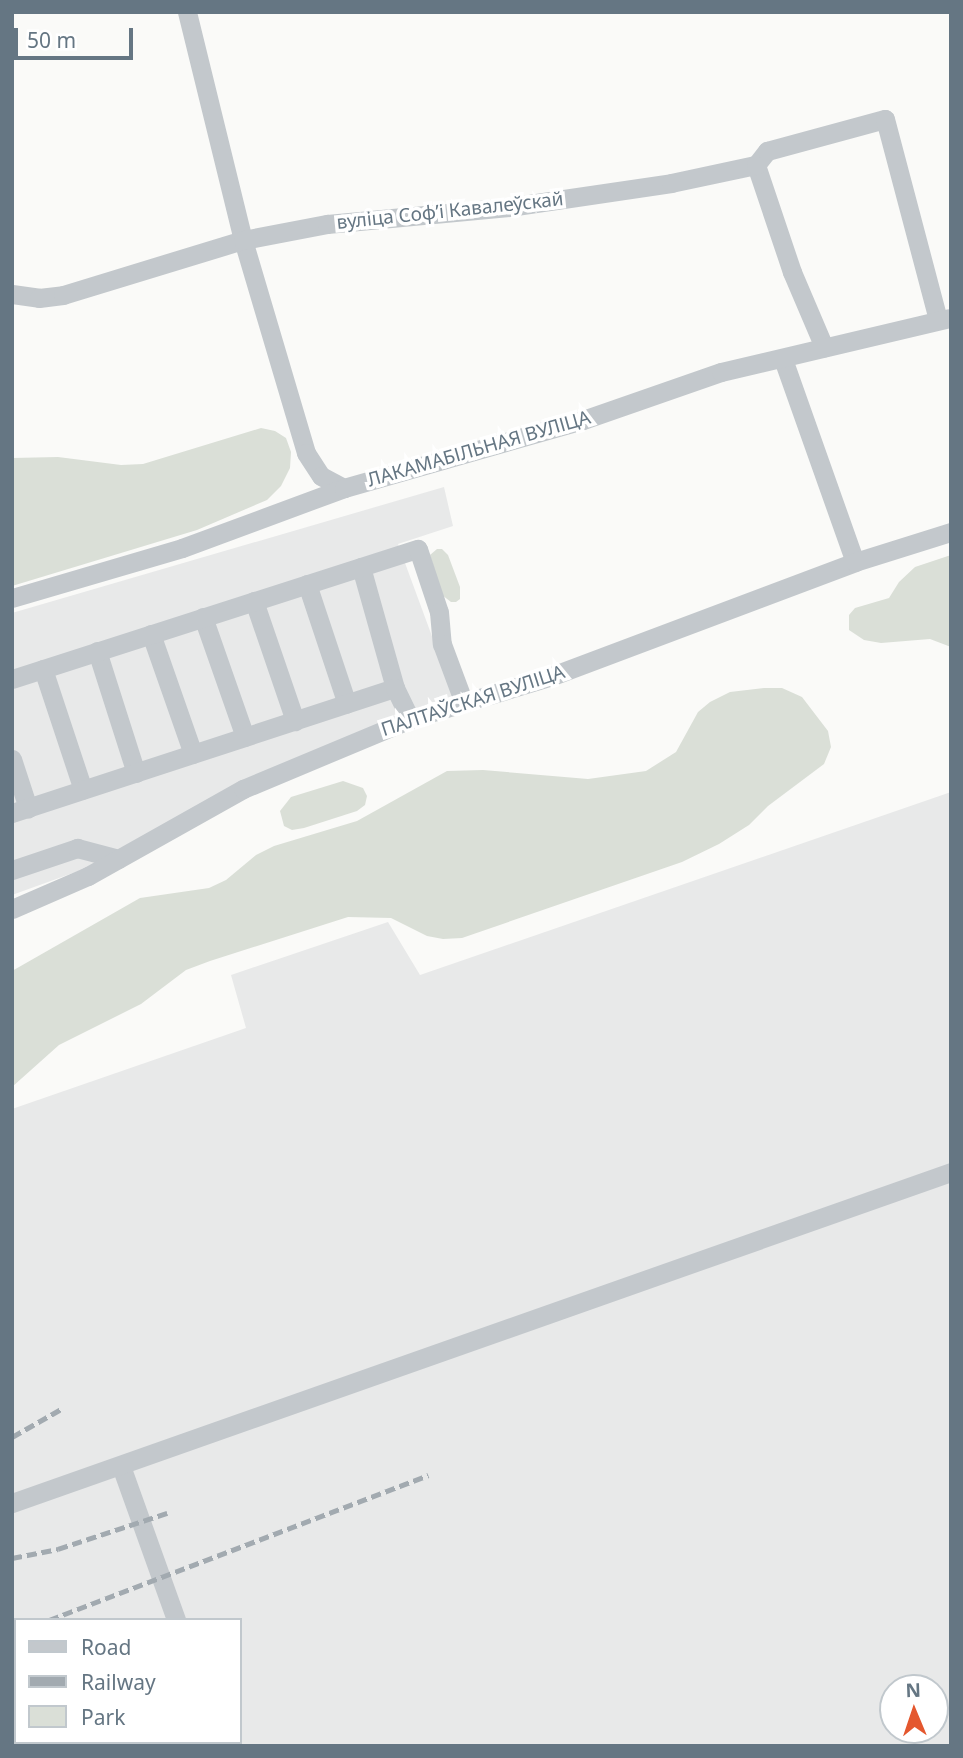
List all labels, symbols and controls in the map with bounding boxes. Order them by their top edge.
scale bar [18,14,136,58]
text: 50 m [27,26,76,54]
street label: вуліца Софʼі Кавалеўскай [335,188,565,234]
street label: ЛАКАМАБІЛЬНАЯ ВУЛІЦА [365,406,593,492]
street label: ПАЛТАЎСКАЯ ВУЛІЦА [378,661,568,741]
legend [14,1618,242,1744]
text: Road [81,1633,131,1661]
text: Railway [81,1668,156,1696]
north arrow [879,1674,949,1744]
text: N [905,1677,922,1703]
text: Park [81,1703,125,1731]

